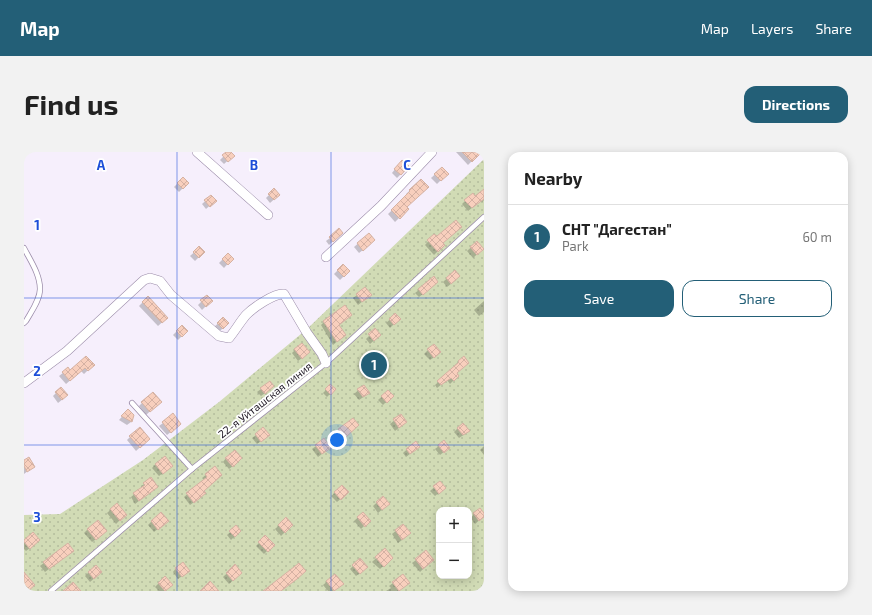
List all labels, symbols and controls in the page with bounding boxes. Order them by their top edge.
text: Map [20,17,60,40]
text: Map [701,20,729,37]
text: Layers [751,20,793,37]
text: Share [815,20,852,37]
button: Directions [744,86,848,123]
text: Find us [24,87,118,121]
text: A [97,157,106,173]
text: B [250,157,258,173]
text: C [403,157,411,173]
text: Nearby [524,168,582,188]
text: 1 [34,217,40,233]
text: СНТ "Дагестан" [562,220,672,238]
text: 1 [534,229,540,245]
text: 60 m [802,229,832,245]
text: Park [562,238,589,254]
button: Save [524,280,674,317]
button: Share [682,280,832,317]
pin: 1 [361,350,387,380]
street label: 22-я Уйташская линия [215,359,314,440]
text: 2 [33,363,41,379]
your location [327,430,347,450]
map controls [436,507,472,579]
button: + [436,507,472,543]
text: 3 [33,509,41,525]
button: − [436,543,472,579]

